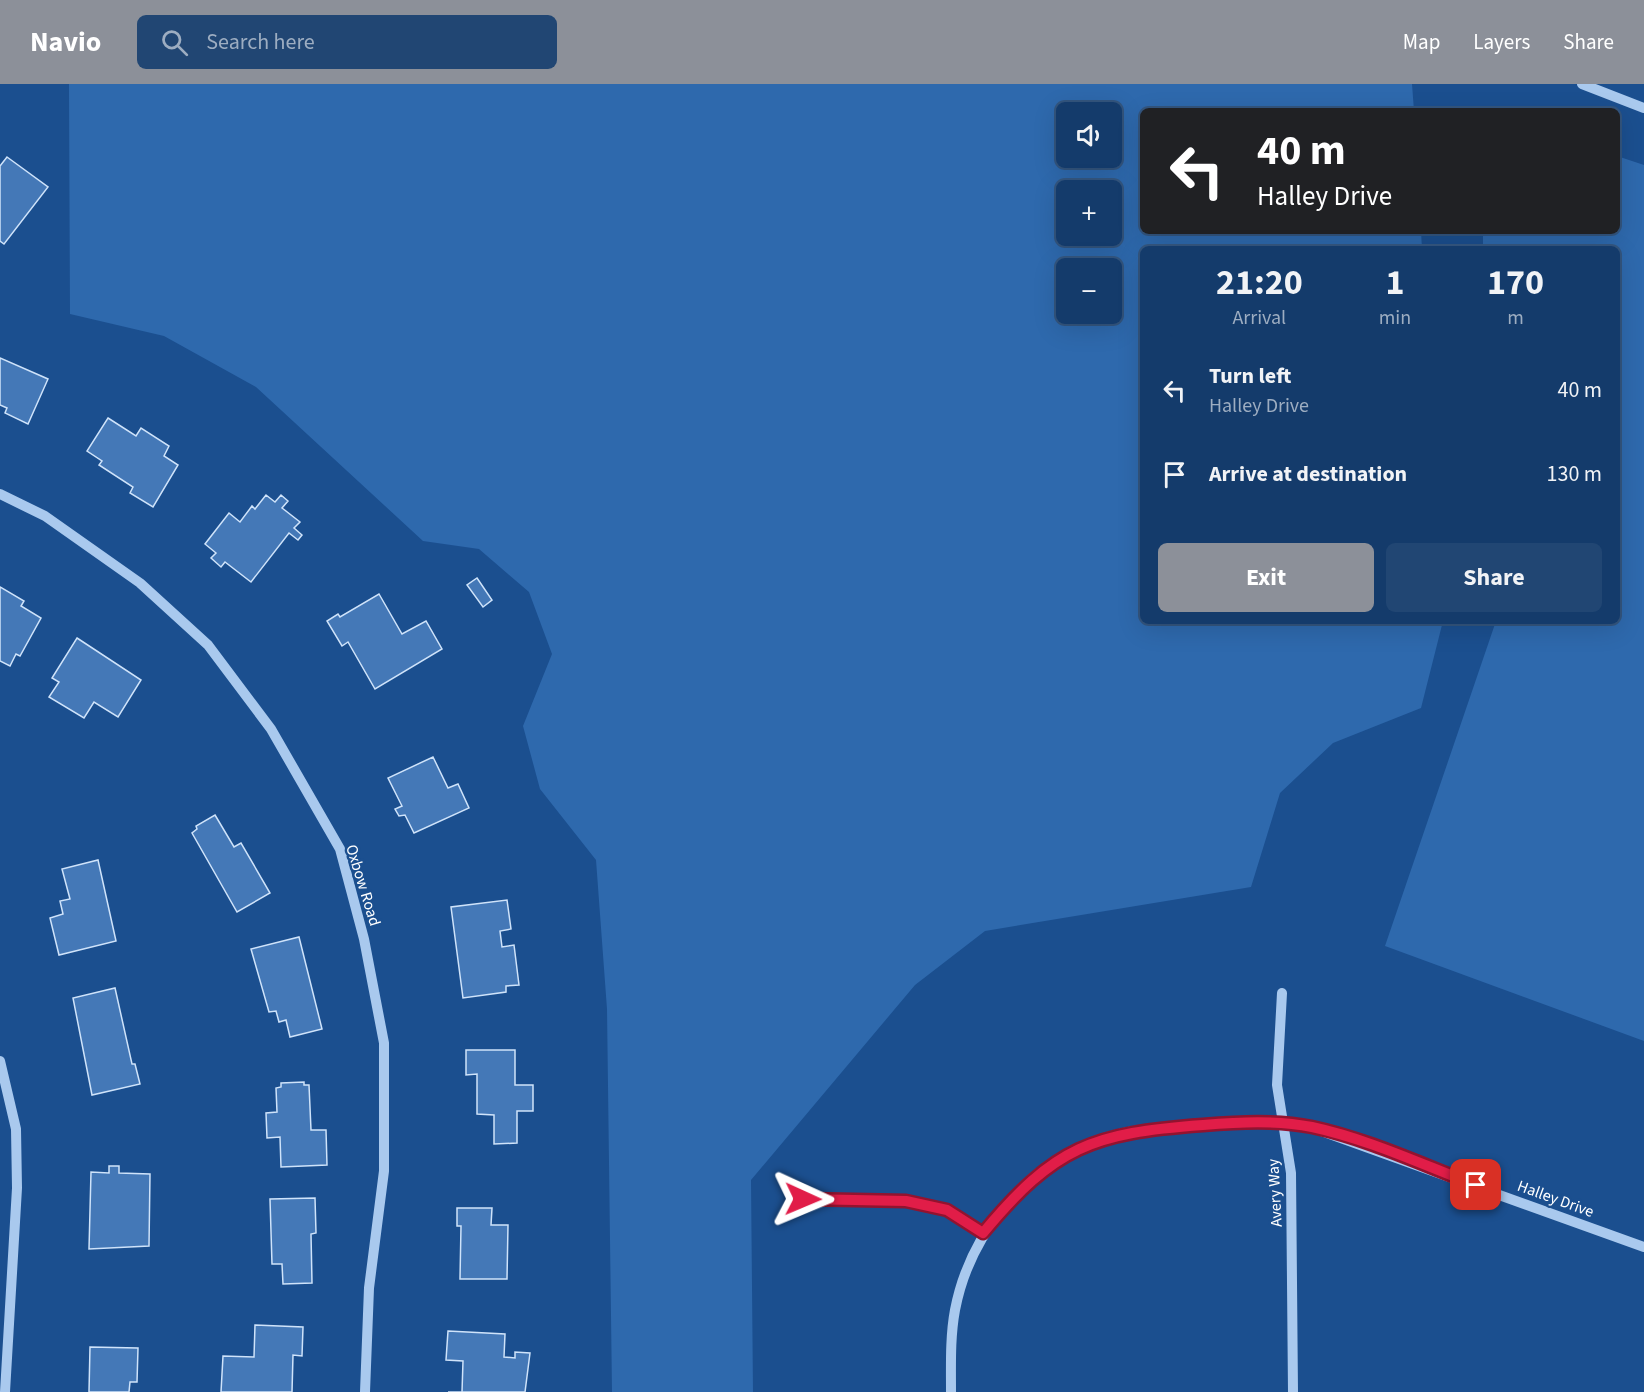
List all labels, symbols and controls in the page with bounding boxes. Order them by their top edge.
search box [137,15,557,69]
text: Navio [30,22,101,62]
icon: search [158,26,191,59]
text: Search here [206,26,315,58]
text: Map [1403,27,1440,57]
text: Layers [1473,27,1530,57]
text: Share [1563,27,1614,57]
map controls [1056,102,1122,324]
button: sound [1056,102,1122,168]
text: 40 m [1257,121,1346,181]
icon: left [1158,132,1236,210]
text: Halley Drive [1257,177,1392,216]
button: + [1056,180,1122,246]
text: 21:20 [1216,257,1303,308]
text: 1 [1385,257,1404,308]
text: 170 [1487,257,1544,308]
button: − [1056,258,1122,324]
text: Arrival [1232,304,1286,332]
text: min [1379,304,1411,332]
text: m [1507,304,1524,332]
text: Turn left [1209,360,1291,392]
icon: left [1158,374,1191,407]
text: 40 m [1557,374,1602,406]
text: Halley Drive [1209,392,1309,420]
icon: arrive [1158,458,1191,491]
text: Arrive at destination [1209,458,1407,490]
text: 130 m [1547,458,1602,490]
button: Exit [1158,543,1374,612]
button: Share [1386,543,1602,612]
street label: Oxbow Road [340,842,386,929]
street label: Avery Way [1262,1158,1288,1228]
pin [1450,1159,1501,1210]
position arrow [771,1167,835,1231]
icon: arrive [1459,1168,1492,1201]
street label: Halley Drive [1514,1175,1597,1223]

